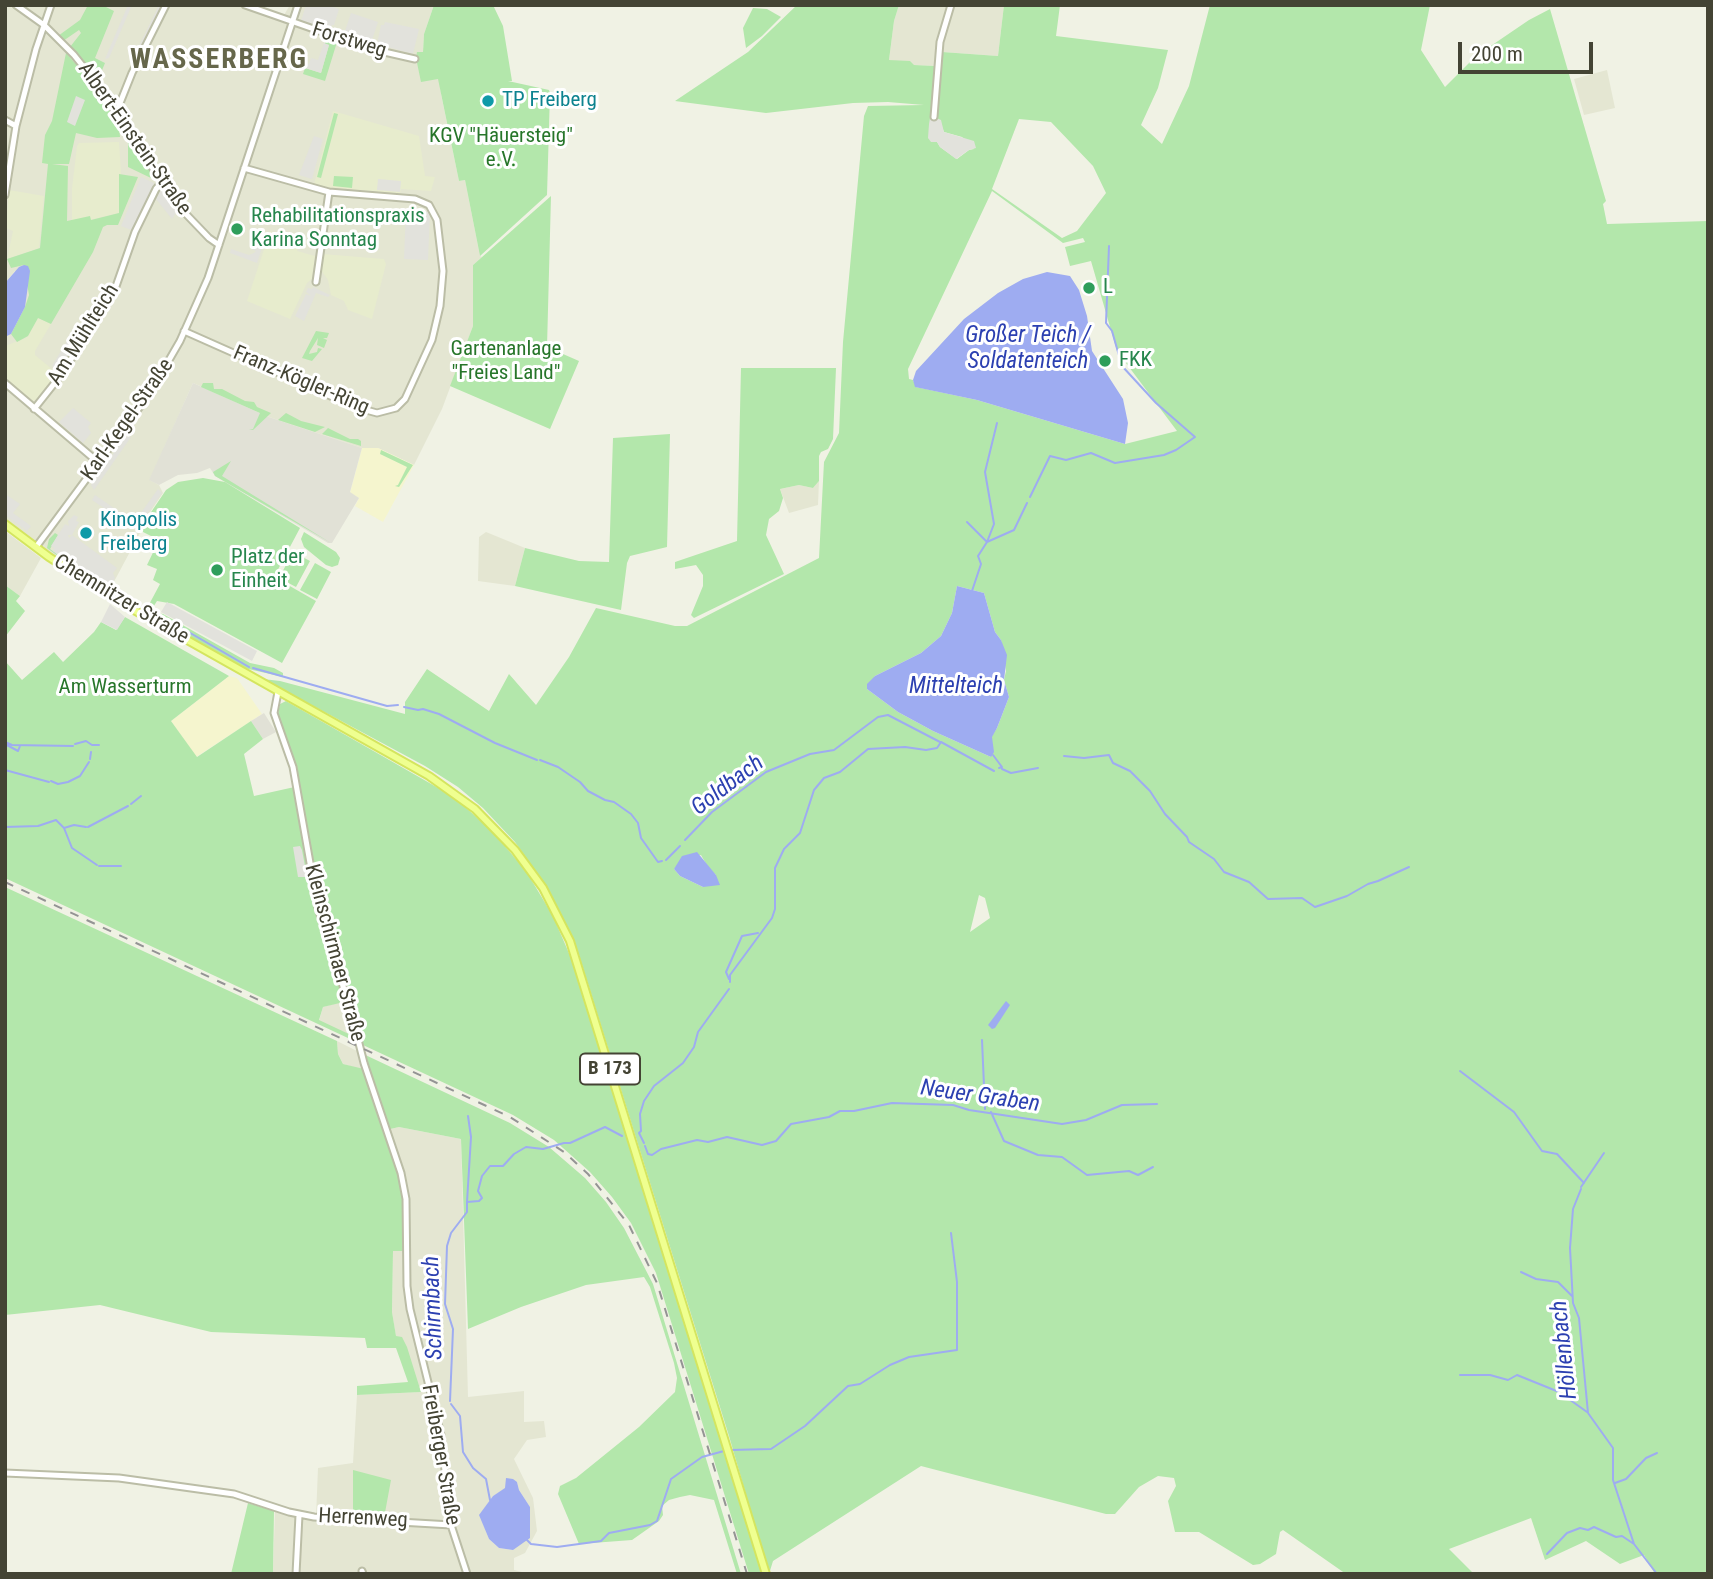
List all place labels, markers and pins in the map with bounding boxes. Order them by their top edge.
place label: TP Freiberg [502,88,597,114]
marker: TP Freiberg [480,93,496,109]
place label: Rehabilitationspraxis Karina Sonntag [251,204,425,254]
marker: Rehabilitationspraxis Karina Sonntag [229,221,245,237]
place label: L [1103,275,1113,301]
marker: L [1081,280,1097,296]
place label: FKK [1119,348,1152,374]
marker: FKK [1097,353,1113,369]
place label: Kinopolis Freiberg [100,508,177,558]
marker: Kinopolis Freiberg [78,525,94,541]
place label: Platz der Einheit [231,545,304,595]
marker: Platz der Einheit [209,562,225,578]

